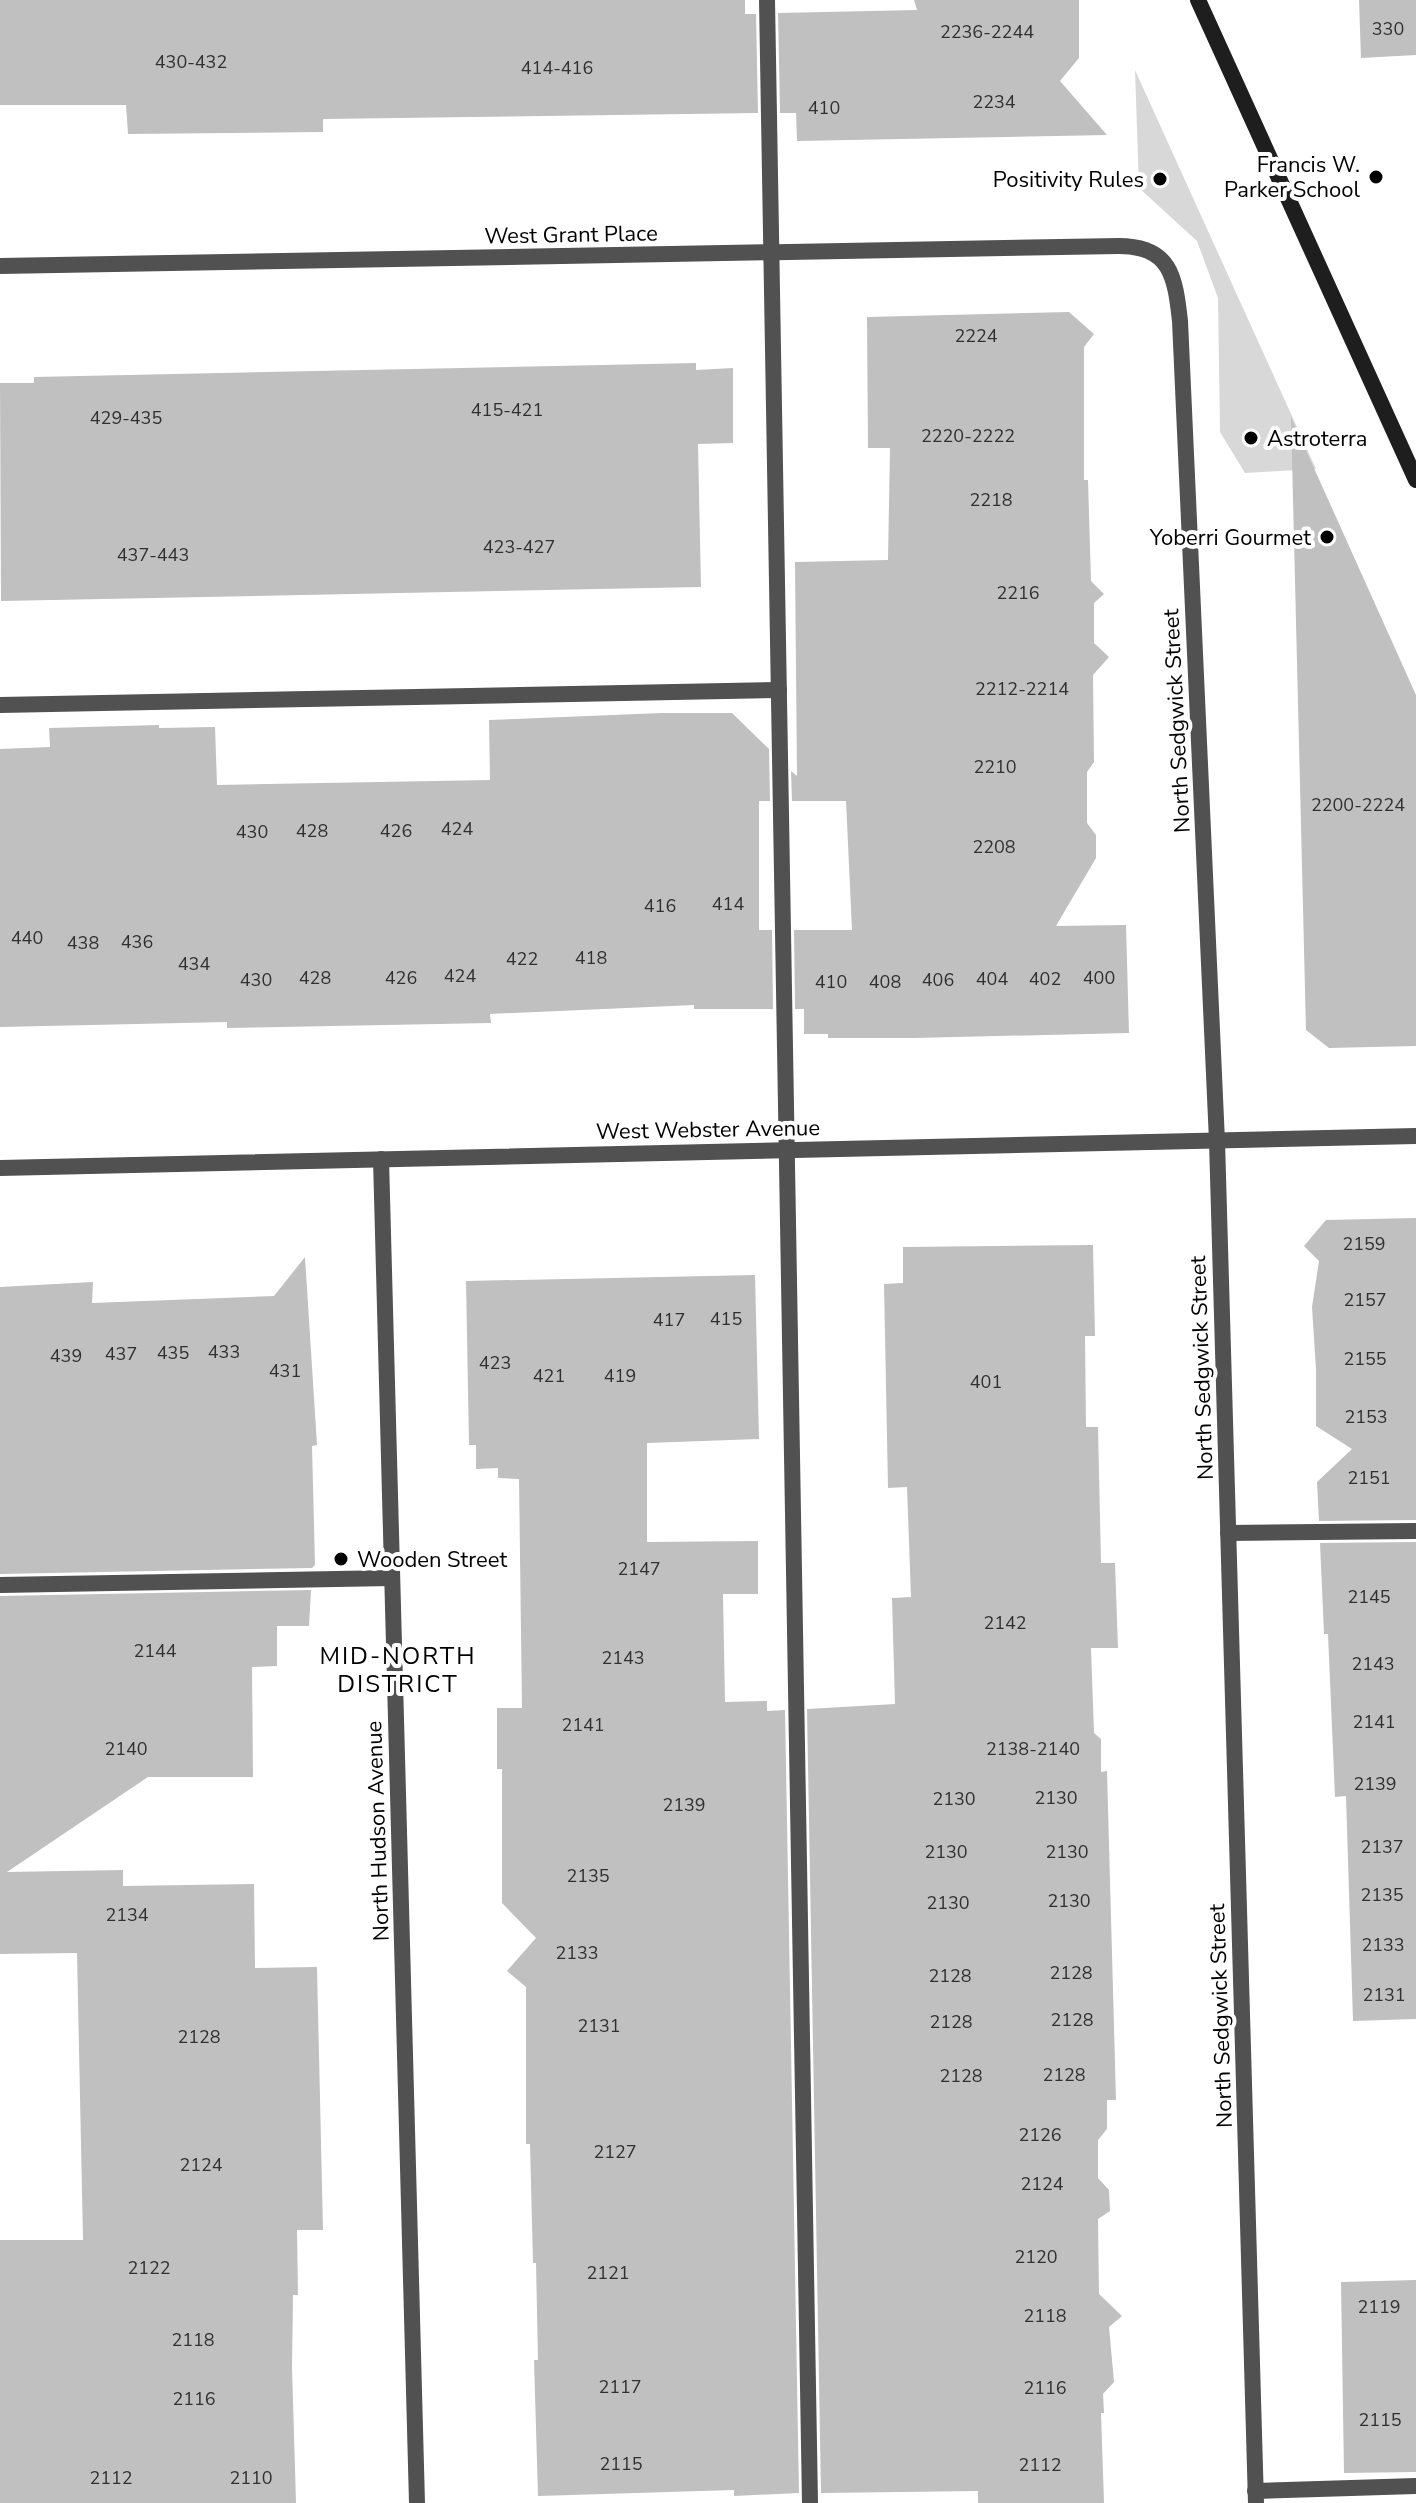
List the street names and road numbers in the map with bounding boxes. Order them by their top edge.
street label: West Grant Place [484,218,658,252]
street label: North Sedgwick Street [1156,608,1198,834]
street label: West Webster Avenue [596,1113,820,1147]
street label: North Sedgwick Street [1183,1255,1221,1481]
street label: North Hudson Avenue [359,1720,397,1942]
street label: North Sedgwick Street [1202,1903,1240,2129]

